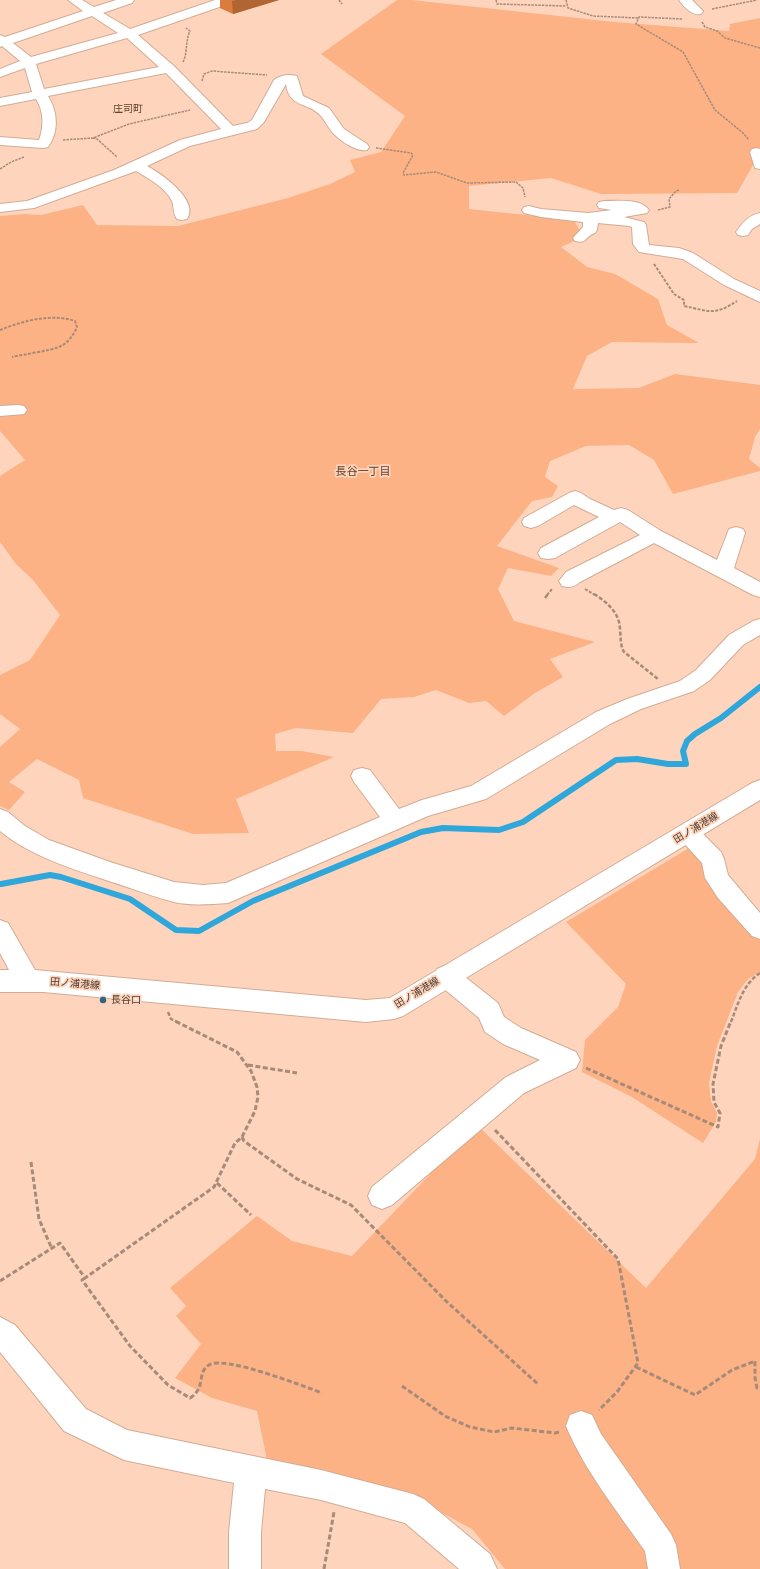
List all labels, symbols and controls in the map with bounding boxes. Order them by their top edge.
district label: 庄司町 [113,103,143,115]
district label: 長谷一丁目 [336,465,390,479]
street label: 田ノ浦港線 [671,810,721,846]
street label: 田ノ浦港線 [392,975,442,1011]
street label: 田ノ浦港線 [50,976,100,992]
place label: 長谷口 [111,994,141,1006]
marker: 長谷口 [98,995,108,1005]

